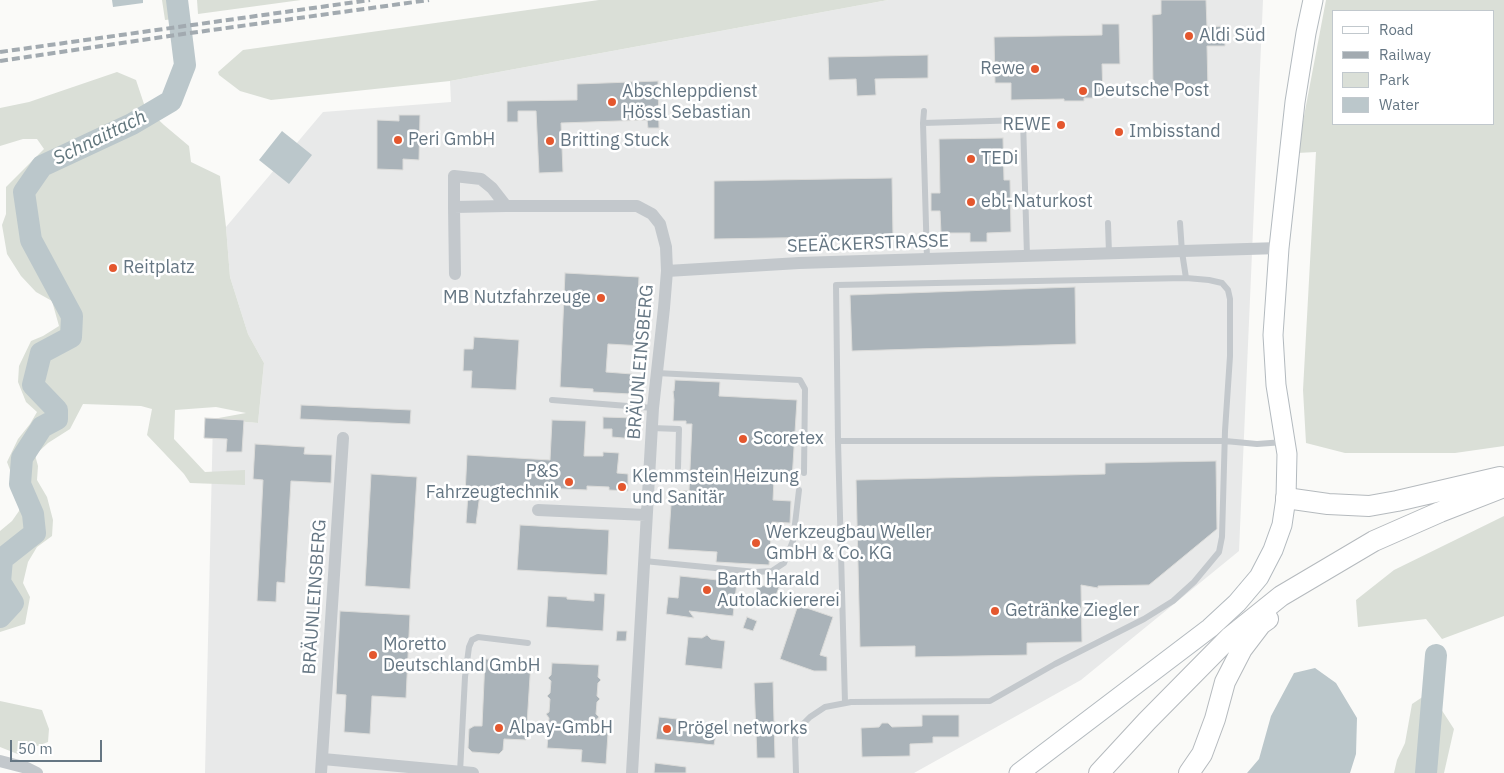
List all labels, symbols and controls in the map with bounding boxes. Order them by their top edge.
legend [1332,10,1494,125]
text: Road [1379,20,1414,39]
place label: Aldi Süd [1199,25,1266,47]
marker: Aldi Süd [1183,30,1195,42]
text: Railway [1379,45,1431,64]
place label: Rewe [980,58,1025,80]
marker: Rewe [1029,63,1041,75]
text: Park [1379,70,1409,89]
place label: Deutsche Post [1093,80,1209,102]
place label: Abschleppdienst Hössl Sebastian [622,81,758,124]
marker: Deutsche Post [1077,85,1089,97]
text: Water [1379,95,1419,114]
marker: Abschleppdienst Hössl Sebastian [606,96,618,108]
water label: Schnaittach [50,106,150,170]
place label: REWE [1002,114,1051,136]
marker: REWE [1055,119,1067,131]
place label: Imbisstand [1129,121,1221,143]
marker: Imbisstand [1113,126,1125,138]
place label: Peri GmbH [408,129,495,151]
place label: Britting Stuck [560,130,669,152]
marker: Peri GmbH [392,134,404,146]
marker: Britting Stuck [544,135,556,147]
place label: TEDi [981,148,1018,170]
marker: TEDi [965,153,977,165]
place label: ebl-Naturkost [981,191,1093,213]
marker: ebl-Naturkost [965,196,977,208]
street label: SEEÄCKERSTRASSE [787,230,949,258]
place label: Reitplatz [123,257,195,279]
marker: Reitplatz [107,262,119,274]
street label: BRÄUNLEINSBERG [623,284,659,440]
place label: MB Nutzfahrzeuge [443,287,591,309]
marker: MB Nutzfahrzeuge [595,292,607,304]
place label: Scoretex [753,428,824,450]
marker: Scoretex [737,433,749,445]
place label: P&S Fahrzeugtechnik [426,461,559,504]
place label: Klemmstein Heizung und Sanitär [632,466,799,508]
marker: P&S Fahrzeugtechnik [563,476,575,488]
marker: Klemmstein Heizung und Sanitär [616,481,628,493]
street label: BRÄUNLEINSBERG [299,519,331,675]
place label: Werkzeugbau Weller GmbH & Co. KG [766,522,932,564]
marker: Werkzeugbau Weller GmbH & Co. KG [750,537,762,549]
place label: Barth Harald Autolackiererei [717,569,840,612]
marker: Barth Harald Autolackiererei [701,584,713,596]
place label: Getränke Ziegler [1005,600,1139,622]
marker: Getränke Ziegler [989,605,1001,617]
place label: Moretto Deutschland GmbH [383,634,540,676]
marker: Moretto Deutschland GmbH [367,649,379,661]
place label: Alpay-GmbH [509,717,613,739]
place label: Prögel networks [677,718,808,740]
marker: Alpay-GmbH [493,722,505,734]
marker: Prögel networks [661,723,673,735]
scale bar [12,730,105,762]
text: 50 m [18,739,53,758]

